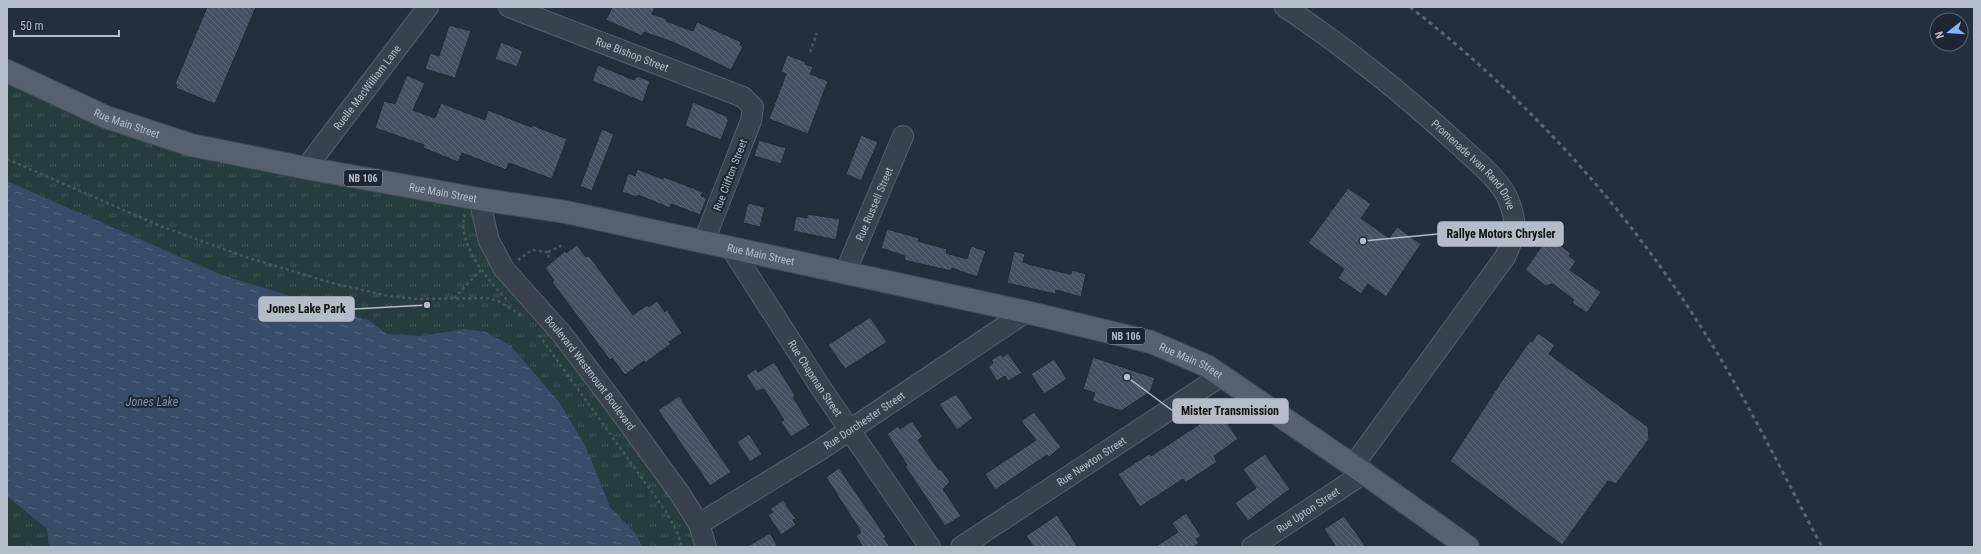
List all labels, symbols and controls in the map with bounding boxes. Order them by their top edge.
scale bar [14,12,119,38]
north arrow [1929,12,1969,52]
text: 50 m [20,19,44,33]
text: N [1933,29,1947,40]
street label: Rue Bishop Street [594,35,670,75]
street label: Ruelle MacWilliam Lane [331,43,404,133]
street label: Rue Main Street [92,106,161,141]
street label: Promenade Ivan Rand Drive [1428,117,1517,211]
street label: Rue Clifton Street [711,137,750,213]
street label: Rue Russell Street [853,165,896,243]
road number: NB 106 [344,170,382,186]
street label: Rue Main Street [408,181,478,205]
callout: Rallye Motors Chrysler [1438,222,1563,246]
text: Rallye Motors Chrysler [1446,227,1556,241]
street label: Rue Main Street [726,241,796,268]
callout: Jones Lake Park [259,297,354,321]
text: Jones Lake Park [266,302,346,316]
street label: Boulevard Westmount Boulevard [542,313,638,433]
road number: NB 106 [1107,328,1145,344]
street label: Rue Chapman Street [785,338,844,419]
street label: Rue Main Street [1157,340,1225,382]
street label: Rue Dorchester Street [822,389,907,453]
water label: Jones Lake [126,395,179,409]
callout: Mister Transmission [1173,399,1288,423]
text: Mister Transmission [1181,404,1279,418]
street label: Rue Newton Street [1054,434,1129,489]
street label: Rue Upton Street [1274,485,1342,536]

